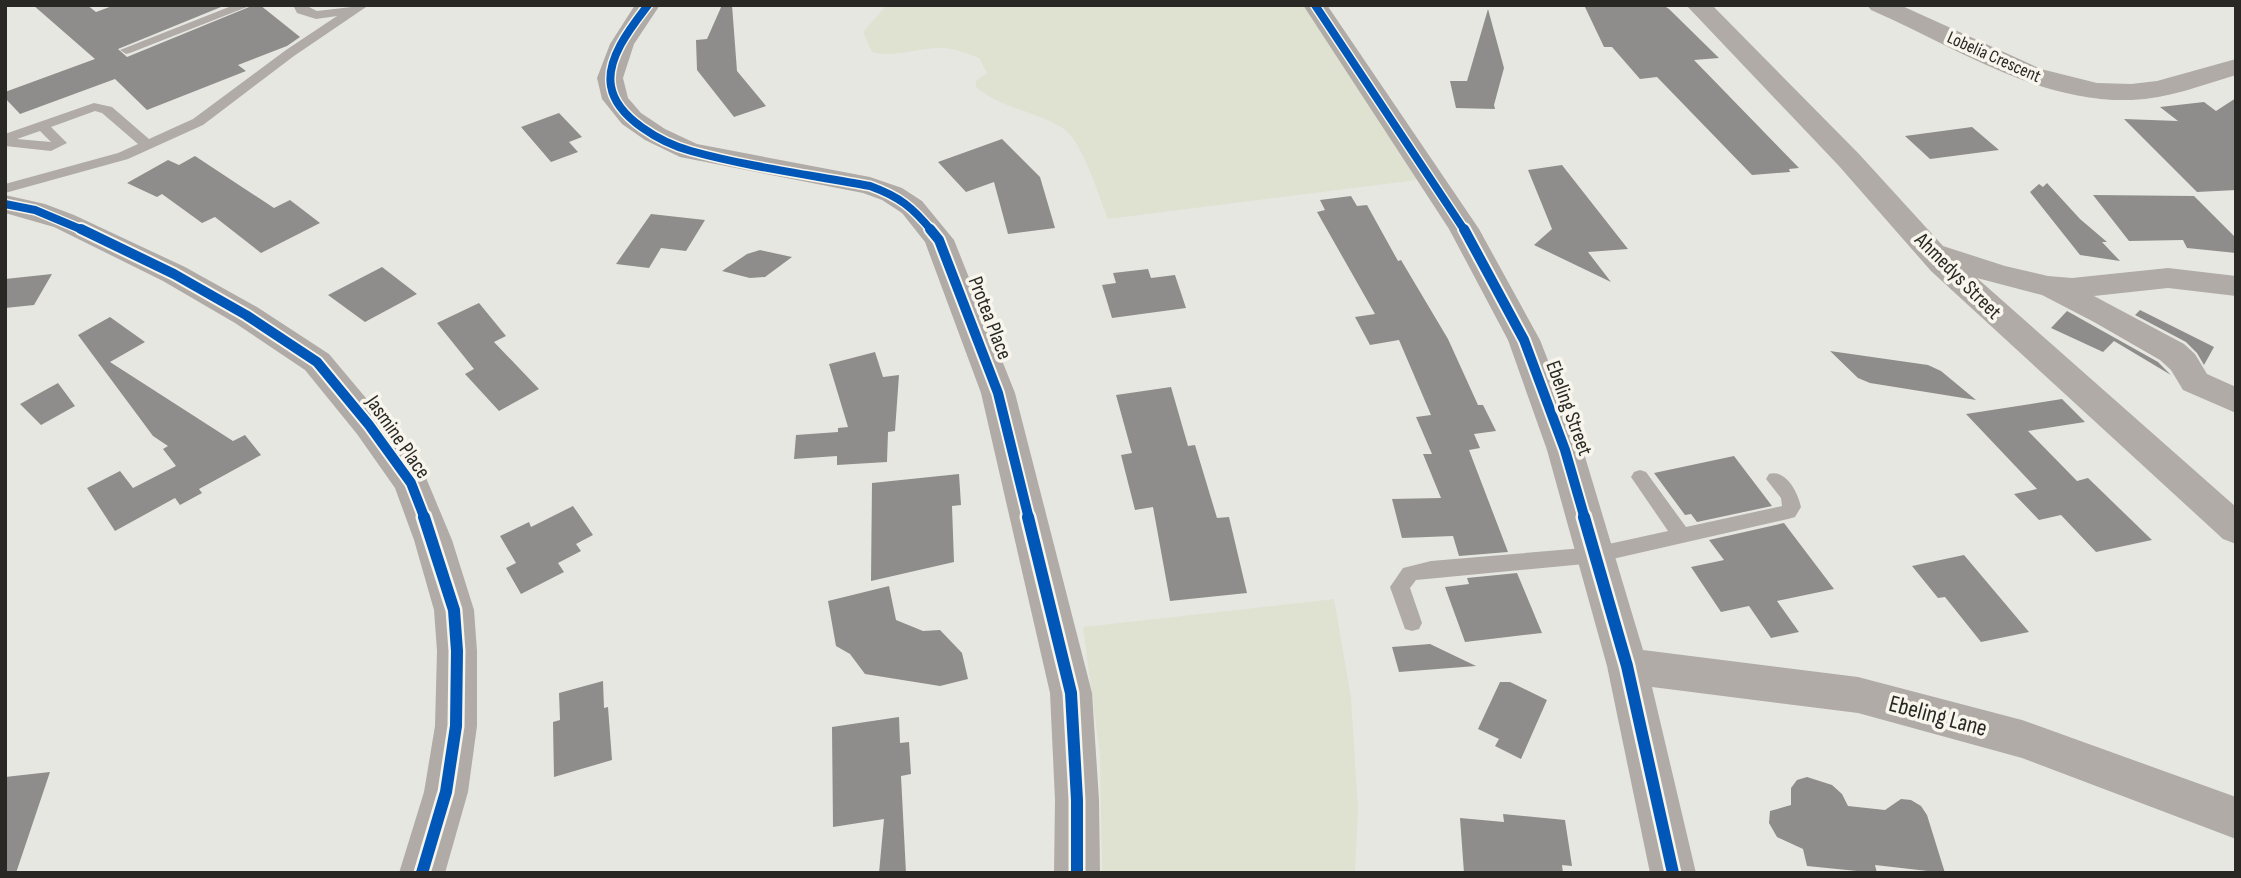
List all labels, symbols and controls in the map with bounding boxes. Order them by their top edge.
street label: Lobelia Crescent [1944,27,2045,87]
street label: Ahmedys Street [1909,227,2007,325]
street label: Protea Place [963,273,1017,363]
street label: Ebeling Street [1540,357,1598,459]
street label: Jasmine Place [360,390,436,483]
street label: Ebeling Lane [1886,689,1990,743]

